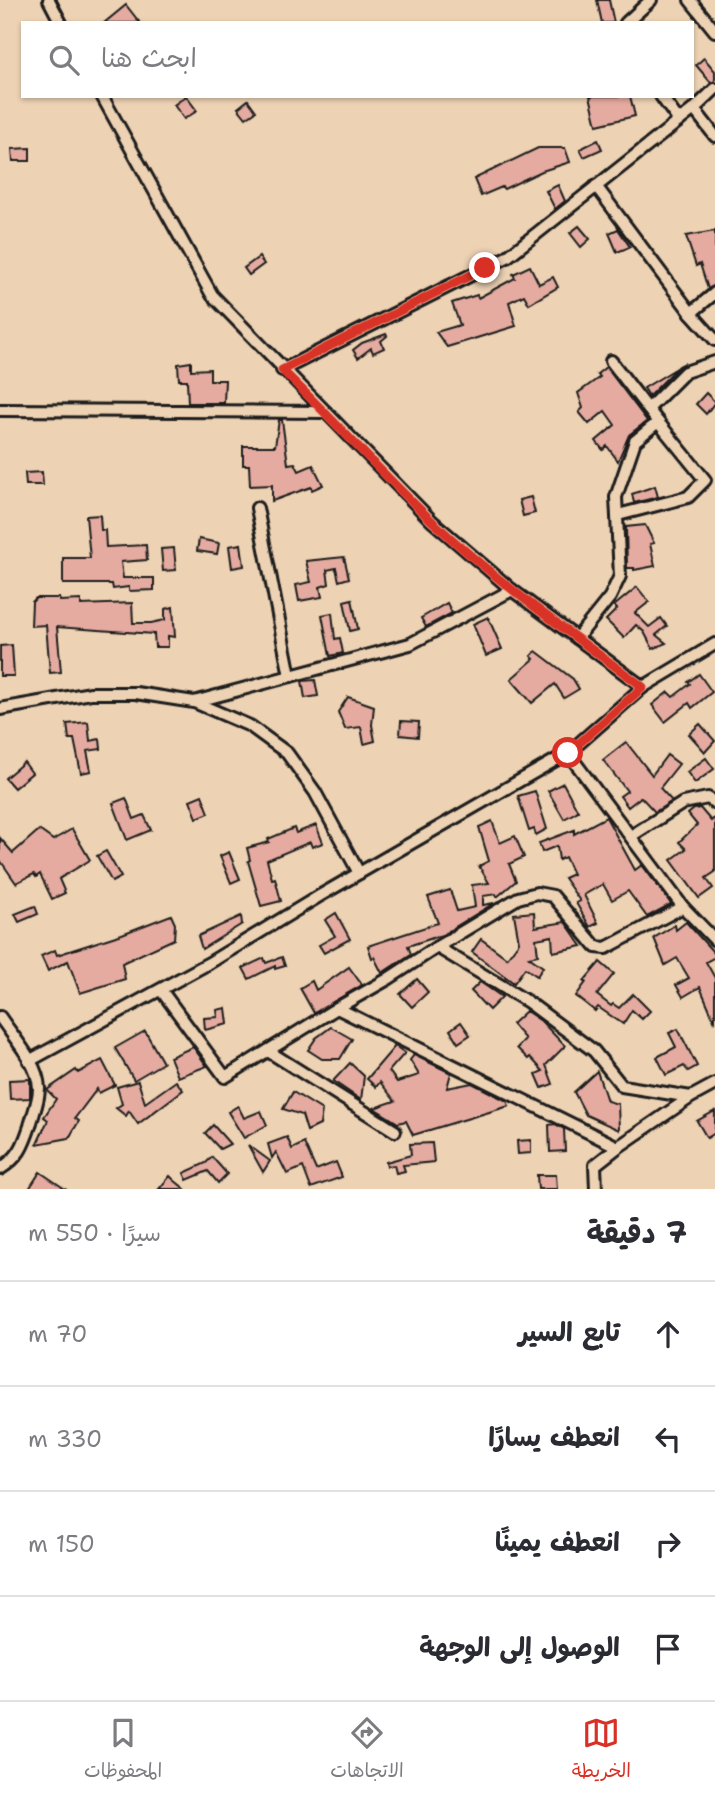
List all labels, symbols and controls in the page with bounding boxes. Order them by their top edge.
search box [21,21,694,98]
text: ابحث هنا [101,40,197,75]
icon: search [45,41,83,79]
route end [469,252,500,283]
route start [552,737,583,768]
text: 7 دقيقة [586,1212,687,1253]
text: سيرًا · 550 m [28,1218,161,1248]
text: تابع السير [518,1314,620,1349]
icon: ahead [649,1315,687,1353]
text: 70 m [28,1319,87,1349]
text: انعطف يسارًا [488,1419,620,1454]
icon: left [649,1420,687,1458]
text: 330 m [28,1424,102,1454]
text: انعطف يمينًا [495,1524,620,1559]
icon: right [649,1525,687,1563]
text: 150 m [28,1529,95,1559]
text: الوصول إلى الوجهة [419,1629,620,1664]
icon: arrive [649,1630,687,1668]
tab: المحفوظات [84,1714,162,1787]
tab: الاتجاهات [330,1714,404,1787]
tab: الخريطة [572,1714,631,1787]

